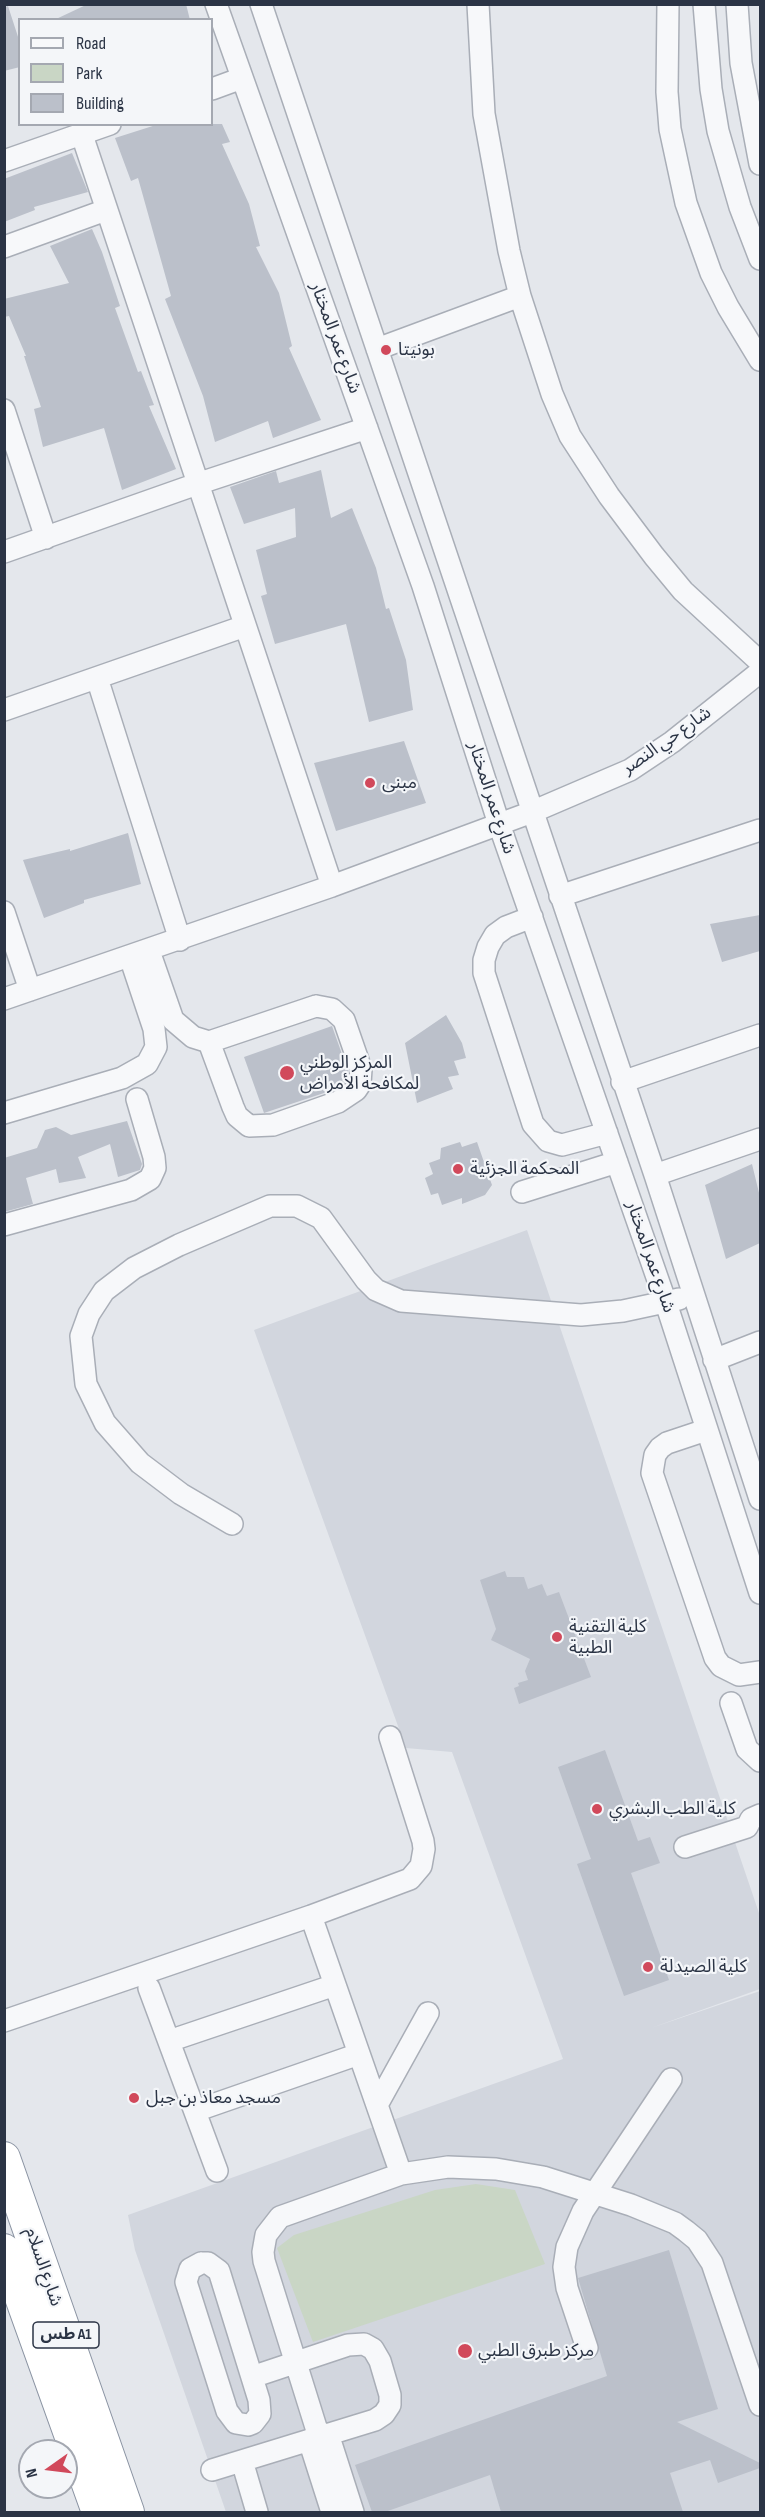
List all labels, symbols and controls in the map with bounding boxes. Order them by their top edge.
legend [18,18,213,126]
text: Road [76,33,106,54]
text: Park [76,63,102,84]
text: Building [76,93,124,114]
street label: شارع عمر المختار [305,279,365,397]
place label: بونيتا [398,339,435,361]
marker: بونيتا [379,343,393,357]
street label: شارع حي النصر [618,702,716,780]
street label: شارع عمر المختار [463,739,519,857]
place label: مبنى [382,772,417,794]
marker: مبنى [363,776,377,790]
place label: المركز الوطني لمكافحة الأمراض [300,1052,419,1094]
marker: المركز الوطني لمكافحة الأمراض [278,1064,296,1082]
place label: المحكمة الجزئية [470,1158,579,1180]
marker: المحكمة الجزئية [451,1162,465,1176]
street label: شارع عمر المختار [621,1198,679,1316]
place label: كلية التقنية الطبية [569,1616,646,1658]
marker: كلية التقنية الطبية [550,1630,564,1644]
place label: كلية الطب البشري [609,1798,736,1820]
marker: كلية الطب البشري [590,1802,604,1816]
place label: كلية الصيدلة [660,1956,747,1978]
marker: كلية الصيدلة [641,1960,655,1974]
place label: مسجد معاذ بن جبل [146,2087,281,2109]
marker: مسجد معاذ بن جبل [127,2091,141,2105]
street label: شارع السلام [19,2225,67,2309]
road number: طس A1 [33,2322,99,2348]
place label: مركز طبرق الطبي [478,2340,594,2362]
marker: مركز طبرق الطبي [456,2342,474,2360]
north arrow [18,2439,78,2499]
text: N [22,2467,42,2479]

